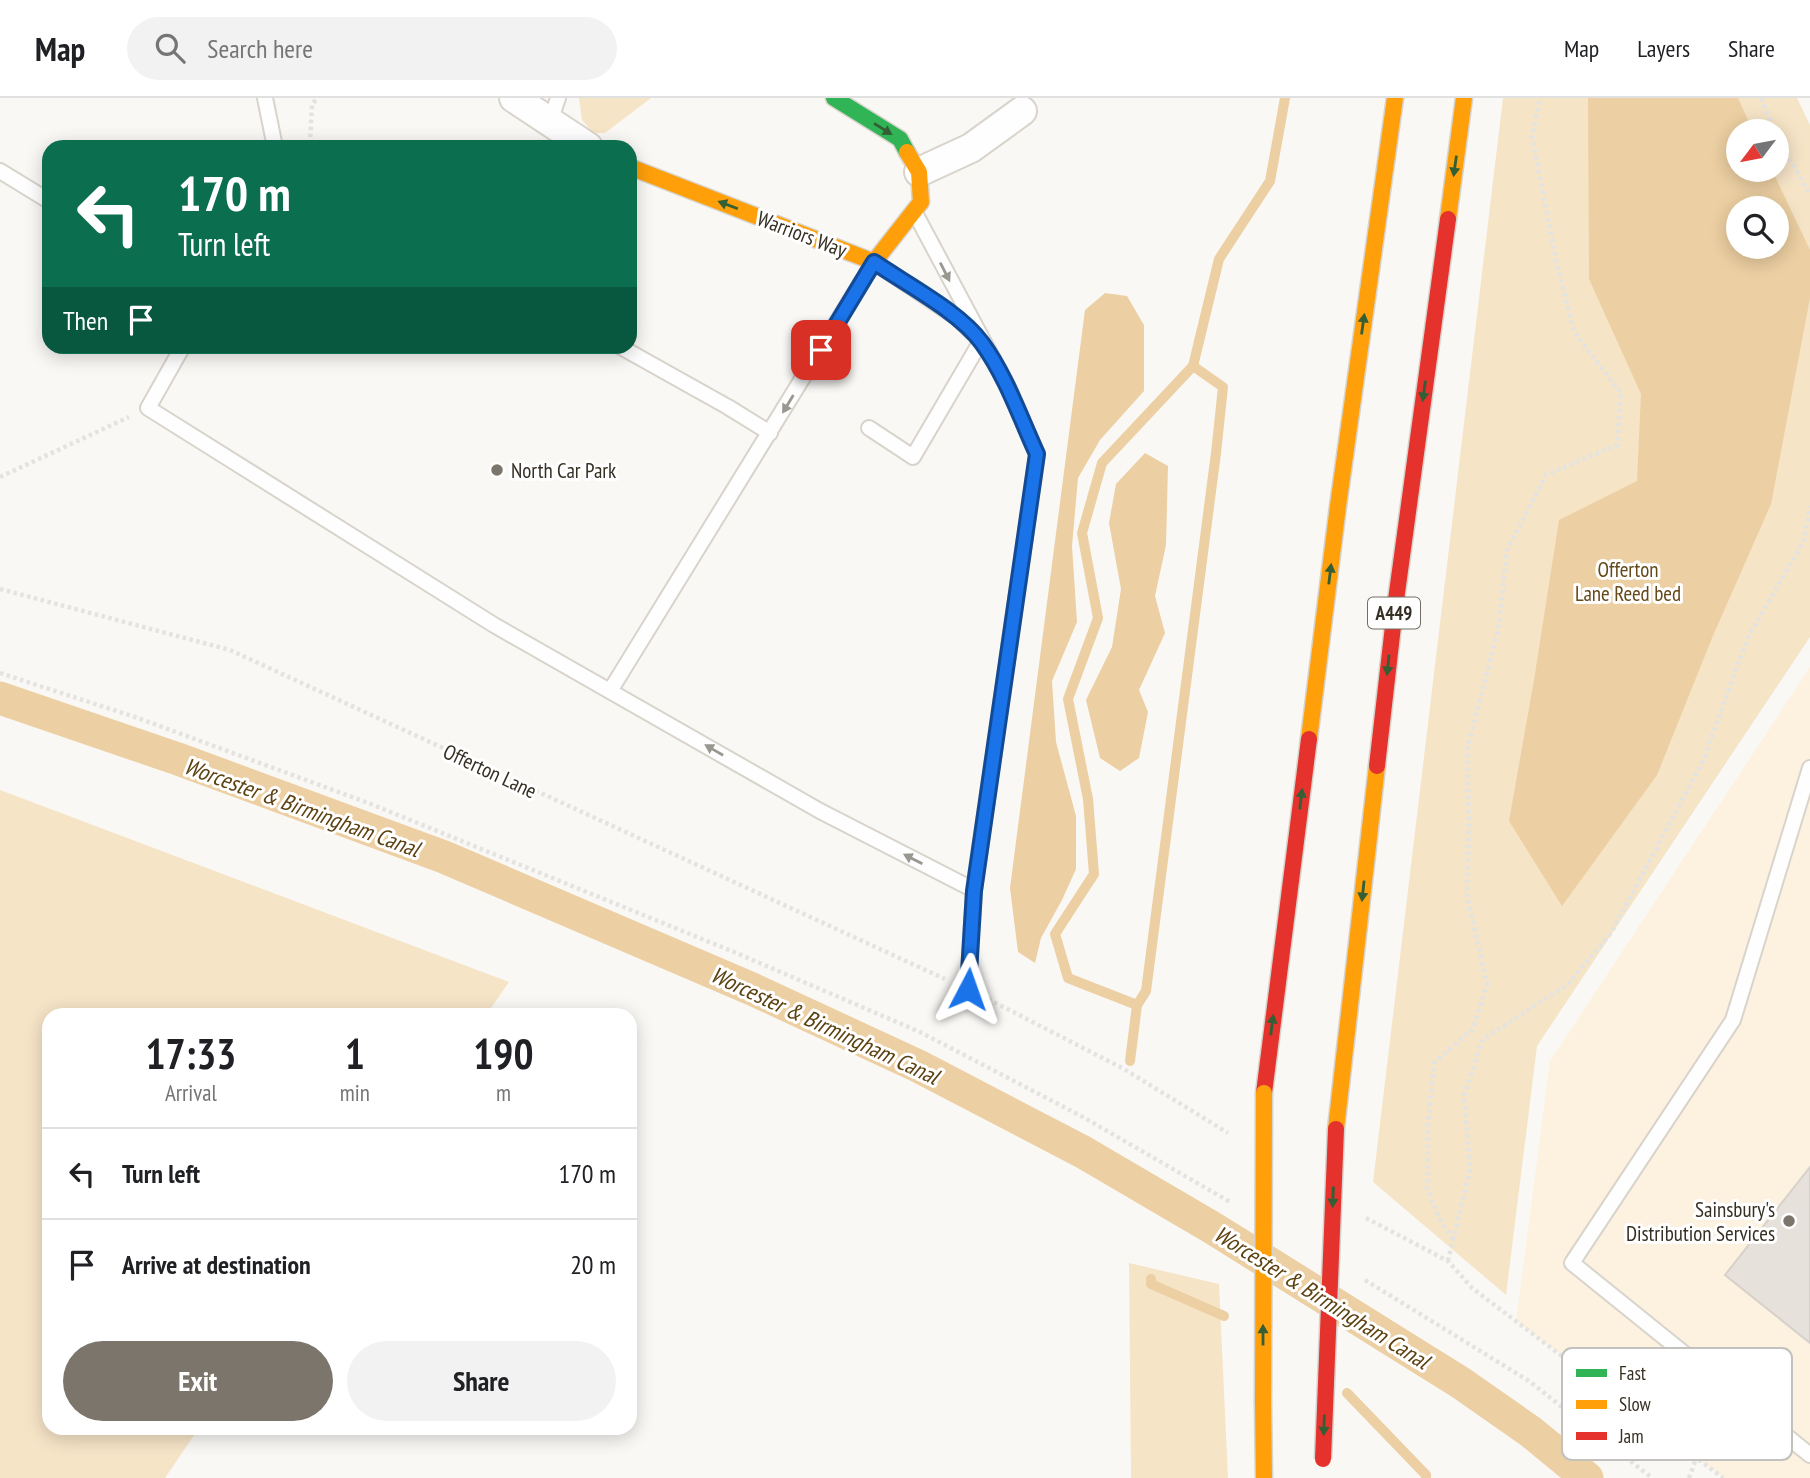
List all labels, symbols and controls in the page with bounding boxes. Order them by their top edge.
search box [127,17,617,80]
text: Map [35,27,85,70]
icon: search [151,29,189,67]
text: Search here [207,32,313,65]
text: Map [1564,33,1599,64]
text: Layers [1637,33,1690,64]
text: Share [1728,33,1775,64]
north arrow [1726,119,1788,182]
map controls [1726,119,1789,259]
one-way arrow [873,122,892,135]
one-way arrow [1449,155,1460,177]
text: 170 m [178,161,291,225]
icon: left [63,168,154,259]
button: search [1726,196,1789,259]
one-way arrow [717,199,738,210]
street label: Warriors Way [753,205,851,263]
text: Turn left [178,223,270,265]
one-way arrow [939,262,951,282]
icon: arrive [122,301,160,339]
text: Then [63,304,108,337]
one-way arrow [1358,313,1369,335]
pin [791,320,851,380]
icon: arrive [802,331,840,369]
one-way arrow [1418,380,1429,402]
one-way arrow [782,395,794,414]
place label: North Car Park [511,457,616,484]
marker: North Car Park [489,462,505,478]
park label: Offerton Lane Reed bed [1575,556,1681,607]
one-way arrow [1324,562,1335,584]
road number: A449 [1368,598,1420,628]
one-way arrow [1383,654,1394,676]
street label: Offerton Lane [439,738,541,804]
one-way arrow [704,744,723,757]
water label: Worcester & Birmingham Canal [180,751,426,864]
one-way arrow [1295,788,1306,810]
one-way arrow [903,854,923,866]
one-way arrow [1357,880,1368,902]
position arrow [931,952,1005,1026]
water label: Worcester & Birmingham Canal [706,959,946,1092]
one-way arrow [1267,1014,1278,1036]
text: 17:33 [145,1026,236,1081]
text: 1 [345,1026,365,1081]
text: 190 [473,1026,534,1081]
text: Arrival [165,1078,217,1107]
text: min [340,1078,370,1107]
text: m [496,1078,511,1107]
icon: left [63,1155,101,1193]
text: Turn left [122,1157,200,1190]
text: 170 m [558,1157,616,1190]
one-way arrow [1327,1187,1338,1209]
place label: Sainsbury's Distribution Services [1626,1196,1775,1247]
marker: Sainsbury's Distribution Services [1781,1213,1797,1229]
water label: Worcester & Birmingham Canal [1209,1219,1437,1376]
icon: arrive [63,1246,101,1284]
text: Arrive at destination [122,1248,311,1281]
text: 20 m [570,1248,616,1281]
one-way arrow [1257,1323,1269,1345]
button: Exit [63,1341,333,1421]
button: Share [347,1341,616,1421]
legend [1562,1348,1792,1460]
text: Fast [1619,1361,1647,1385]
text: Slow [1619,1392,1652,1416]
one-way arrow [1318,1414,1329,1436]
text: Jam [1618,1424,1644,1448]

